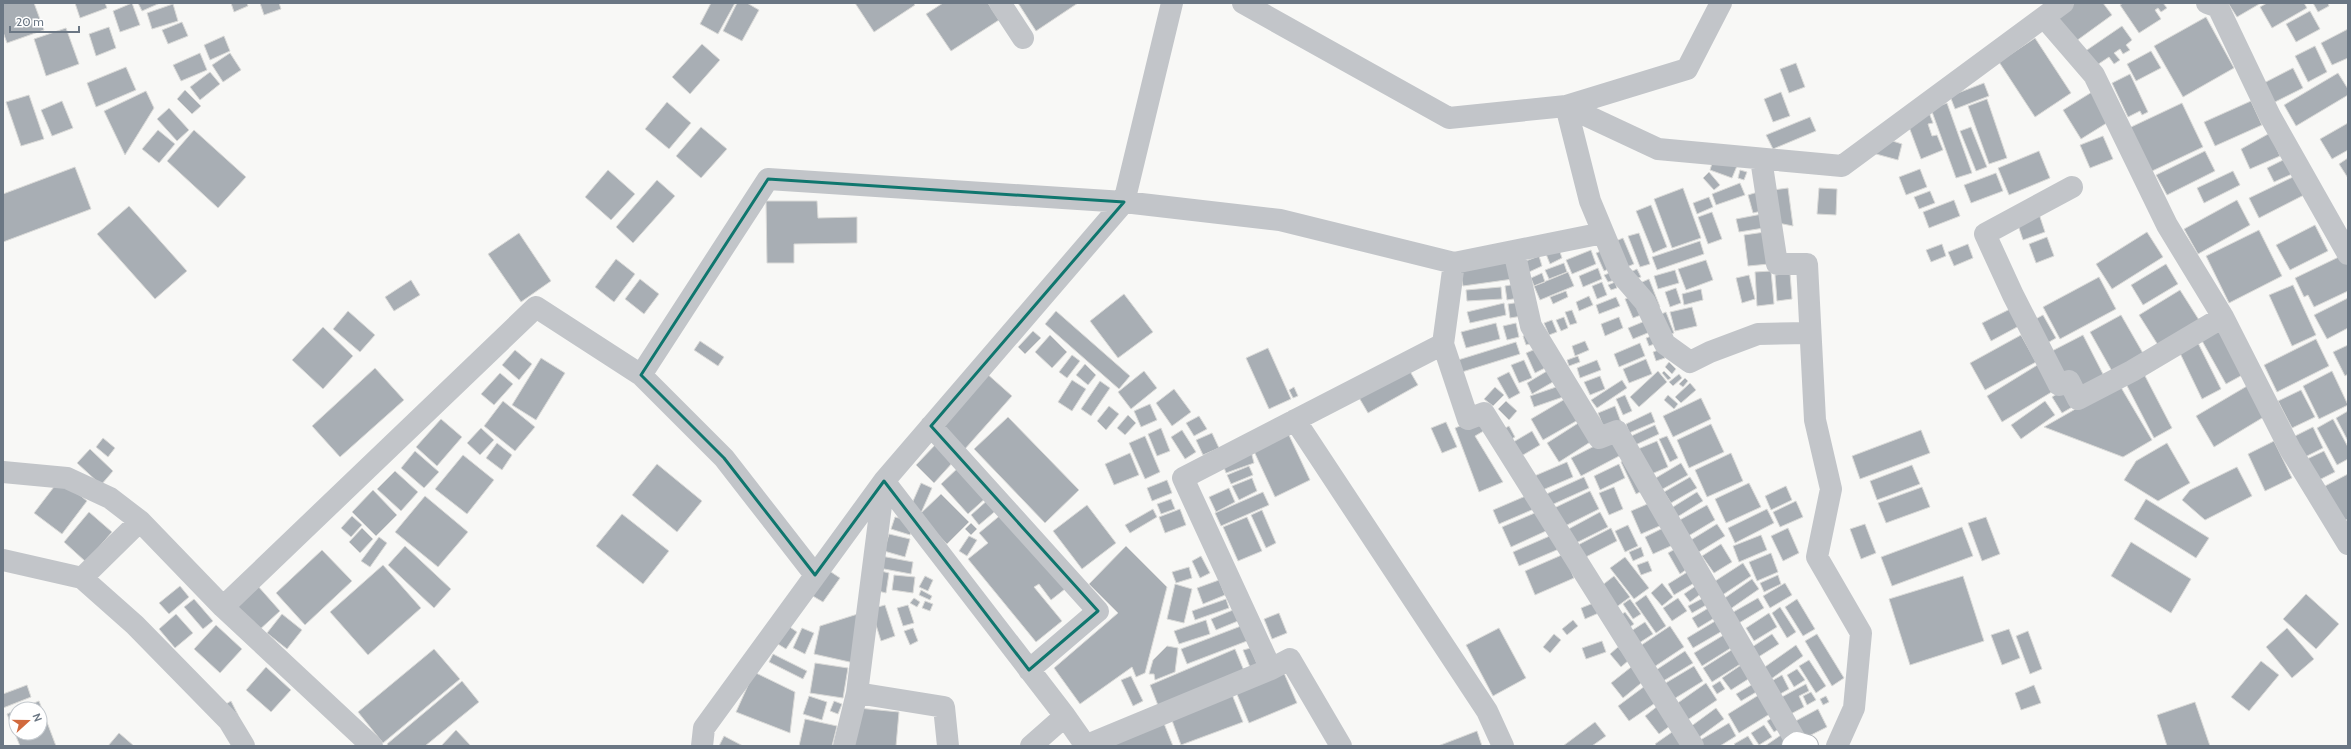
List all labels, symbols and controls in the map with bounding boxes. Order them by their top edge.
scale bar [10,8,79,34]
text: 20 m [16,14,44,29]
north arrow [8,701,48,741]
text: N [29,711,45,724]

